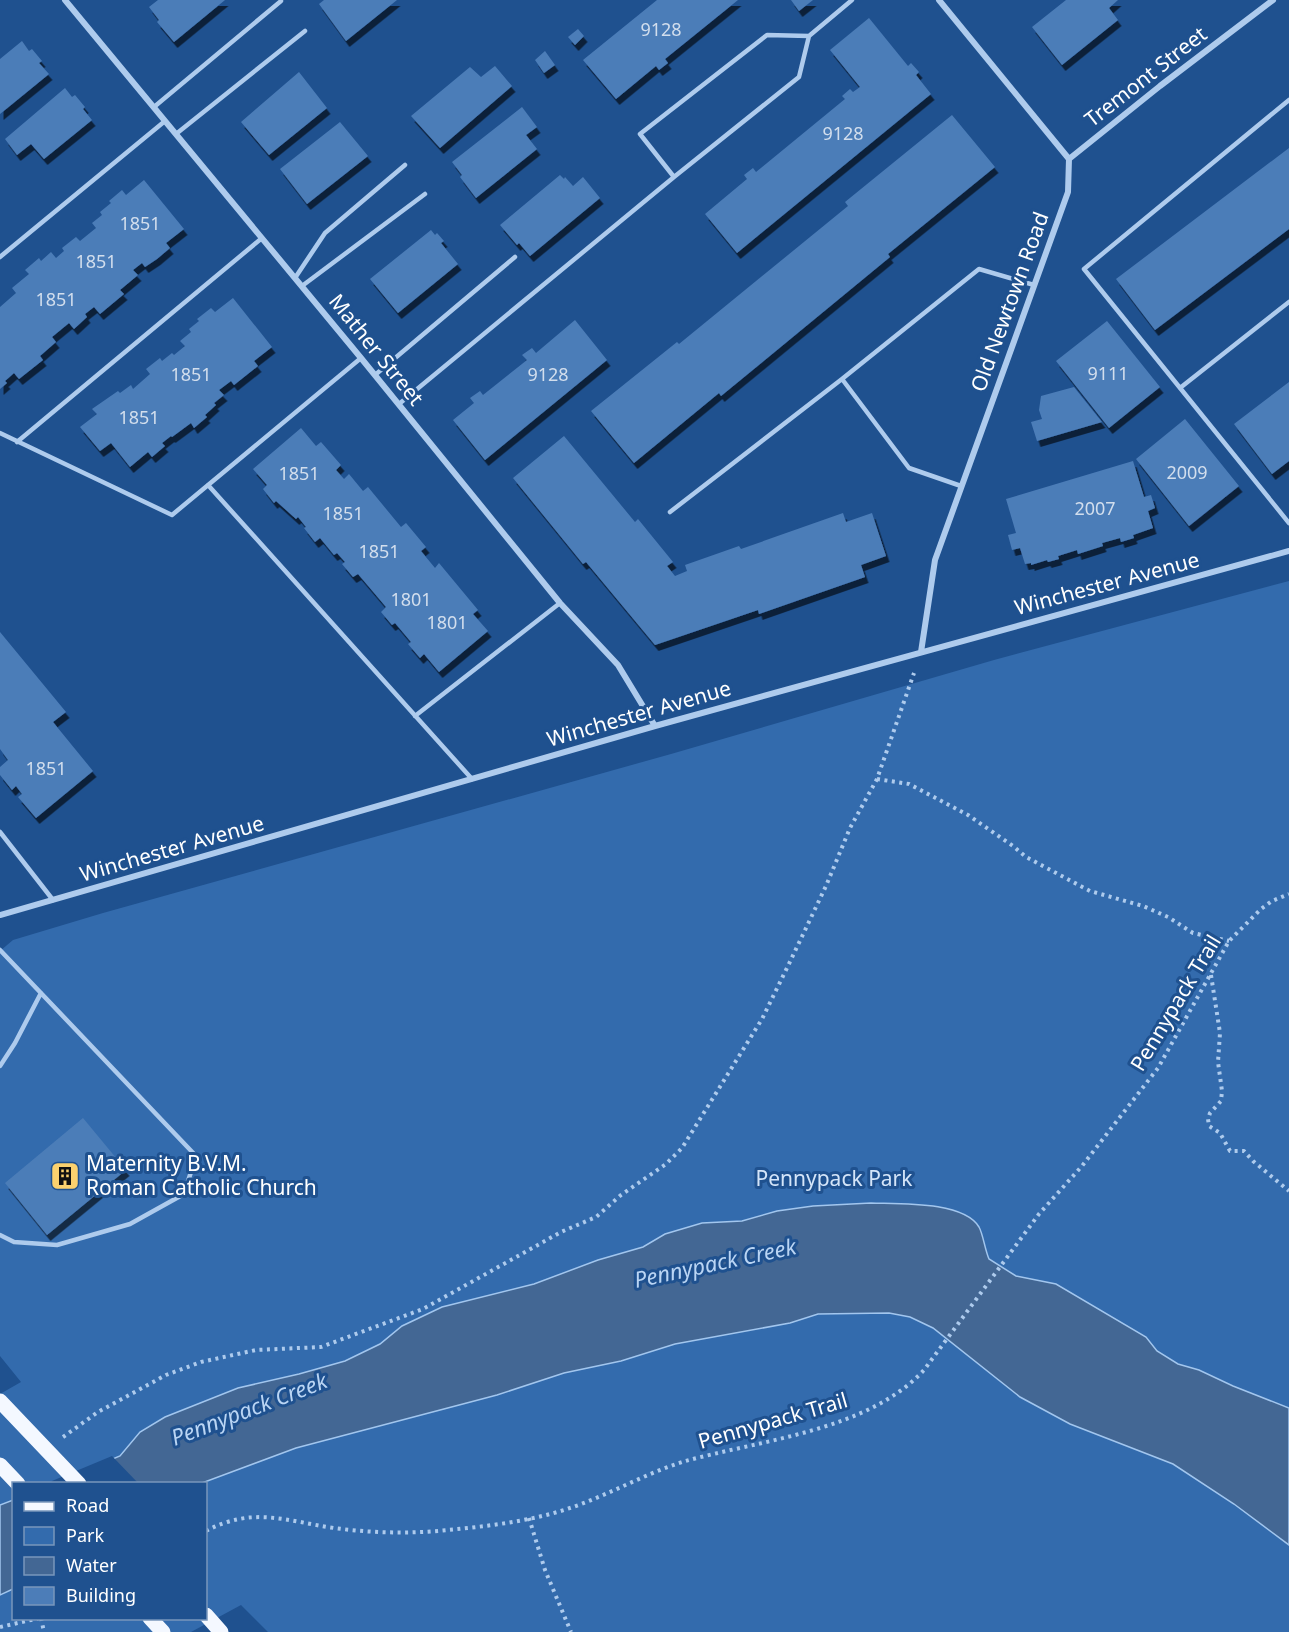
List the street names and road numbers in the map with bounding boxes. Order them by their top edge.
street label: Tremont Street [1079,19,1213,133]
street label: Old Newtown Road [964,208,1055,395]
street label: Mather Street [323,288,431,411]
street label: Winchester Avenue [1011,545,1202,621]
street label: Winchester Avenue [543,673,734,753]
street label: Winchester Avenue [76,808,267,888]
street label: Pennypack Trail [1123,929,1227,1076]
street label: Pennypack Trail [695,1385,851,1455]

